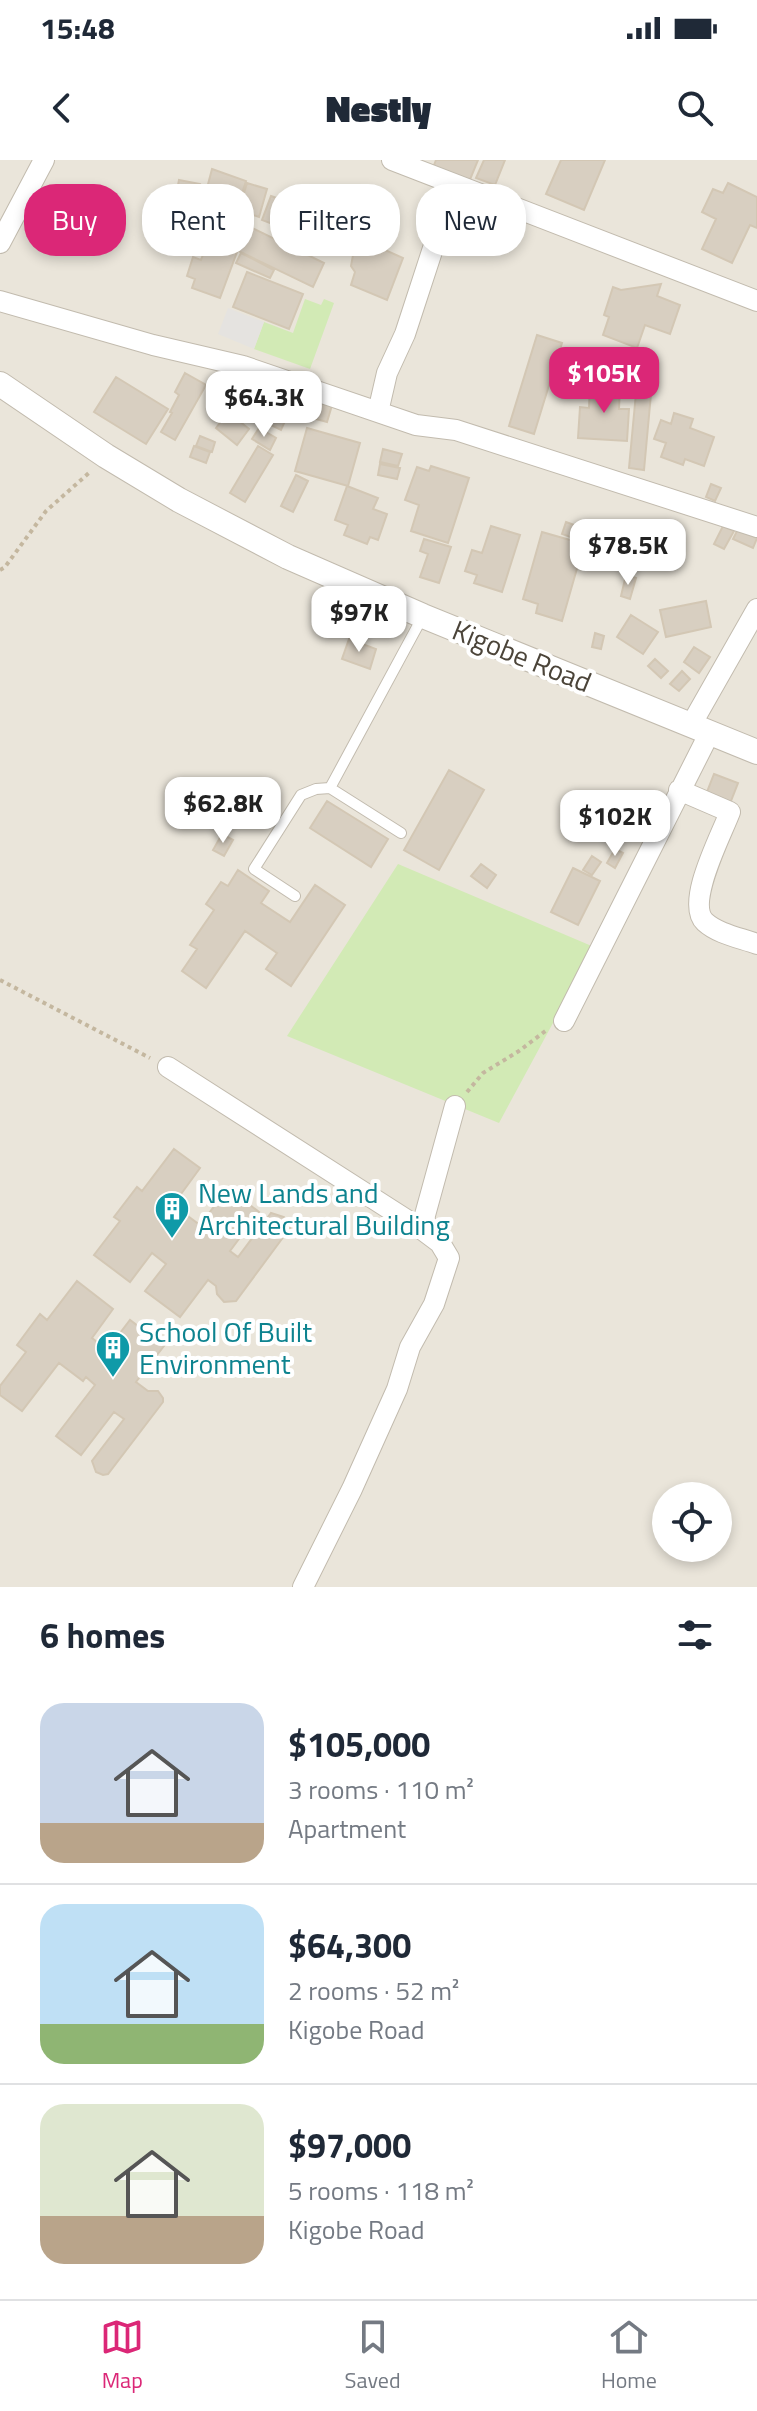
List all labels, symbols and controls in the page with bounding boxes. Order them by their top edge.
text: 15:48 [40,5,115,51]
text: Nestly [326,81,431,136]
icon: back [40,86,84,130]
icon: search [673,86,717,130]
chip: Buy [24,184,126,256]
chip: Rent [142,184,254,256]
chip: Filters [270,184,400,256]
chip: New [416,184,526,256]
pin: $105K [548,347,660,415]
text: $105K [567,353,641,392]
pin: $64.3K [199,371,329,439]
text: $64.3K [224,377,304,416]
pin: $78.5K [563,519,693,587]
text: $78.5K [588,525,668,564]
pin: $97K [312,586,406,654]
text: $97K [329,592,389,631]
street label: Kigobe Road [446,608,598,703]
pin: $62.8K [158,777,288,845]
text: $62.8K [183,783,263,822]
pin: $102K [559,790,671,858]
text: $102K [578,796,652,835]
place label: New Lands and Architectural Building [198,1171,450,1246]
building icon: New Lands and Architectural Building [153,1190,191,1240]
place label: School Of Built Environment [139,1310,312,1385]
building icon: School Of Built Environment [94,1329,132,1379]
map controls [652,1482,732,1562]
button: locate [652,1482,732,1562]
text: 6 homes [40,1609,165,1661]
icon: filters [673,1613,717,1657]
text: $105,000 [288,1718,430,1770]
icon: home [104,1735,200,1831]
text: 3 rooms · 110 m² [288,1770,474,1809]
text: Apartment [288,1809,406,1848]
text: $64,300 [288,1919,411,1971]
icon: home [104,1936,200,2032]
text: 2 rooms · 52 m² [288,1971,459,2010]
text: Kigobe Road [288,2010,424,2049]
text: $97,000 [288,2119,411,2171]
icon: home [104,2136,200,2232]
text: 5 rooms · 118 m² [288,2171,474,2210]
text: Kigobe Road [288,2210,424,2249]
tab: Map [100,2315,144,2397]
tab: Saved [345,2315,401,2397]
tab: Home [601,2315,657,2397]

